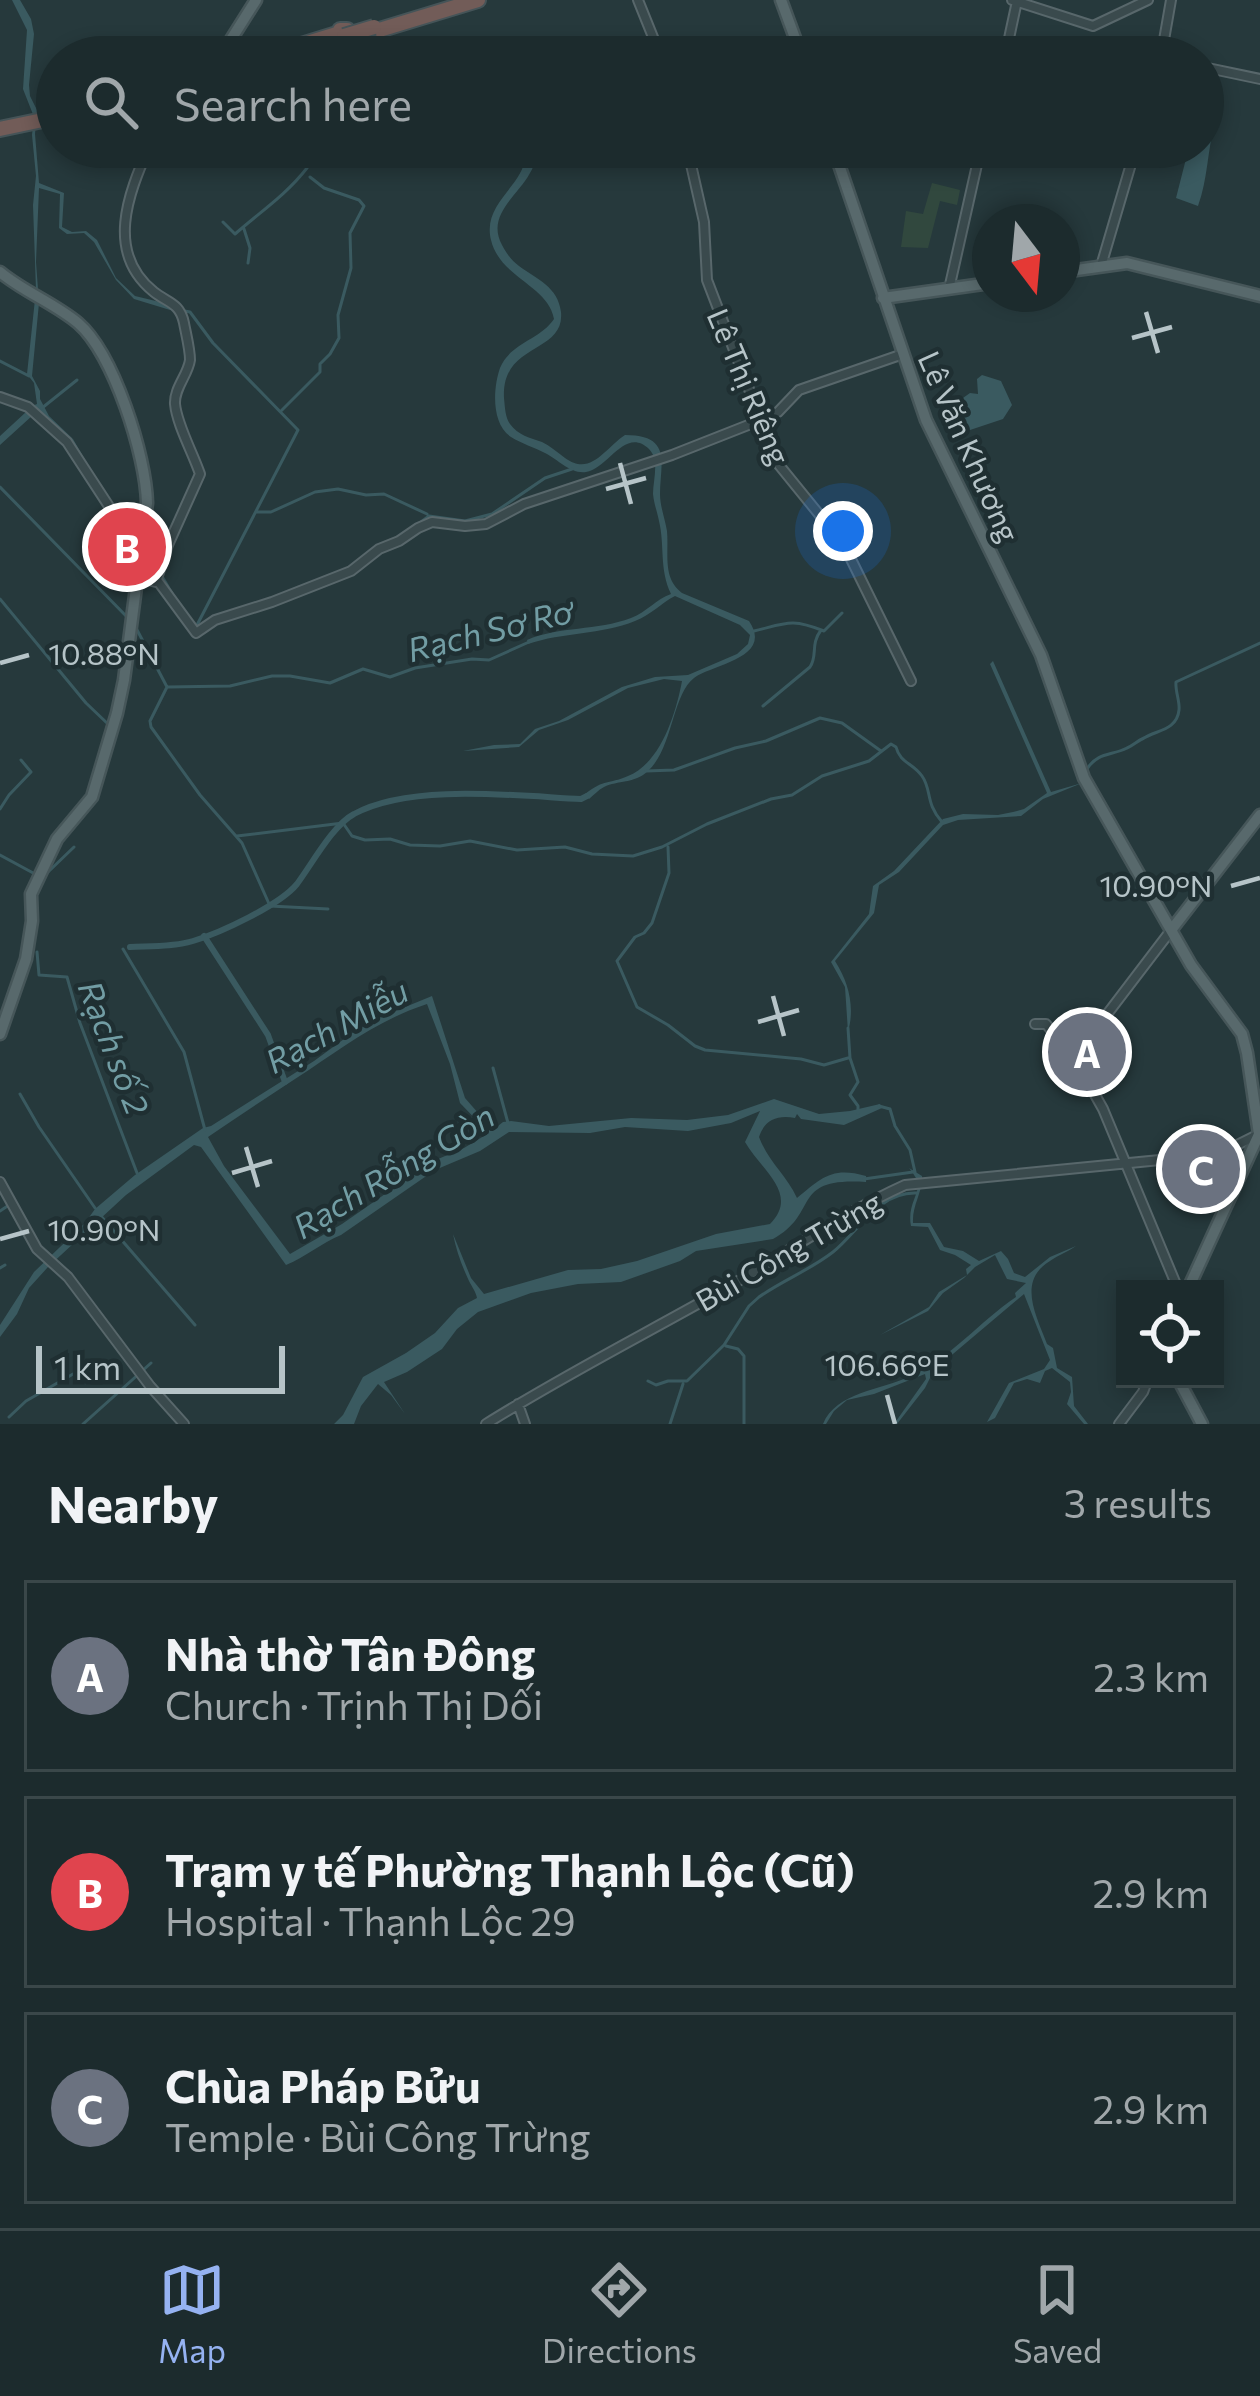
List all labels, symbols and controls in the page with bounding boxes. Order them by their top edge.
search box [36,36,1224,168]
icon: search [78,69,144,135]
text: Search here [174,75,412,130]
north arrow [972,204,1080,312]
street label: Lê Thị Riêng [701,302,799,470]
street label: Lê Văn Khương [911,345,1029,547]
your location [813,501,873,561]
pin: B [88,502,166,592]
water label: Rạch Sơ Rơ [403,588,579,669]
text: 10.88°N [48,634,160,671]
text: 10.90°N [1100,866,1212,903]
water label: Rạch Miễu [258,969,414,1081]
water label: Rạch số 2 [71,974,159,1120]
pin: A [1048,1007,1126,1097]
water label: Rạch Rỗng Gòn [285,1094,501,1246]
pin: C [1162,1124,1240,1214]
street label: Bùi Công Trừng [688,1182,888,1318]
text: 10.90°N [48,1210,160,1247]
map controls [1116,1280,1224,1388]
button: locate [1116,1280,1224,1388]
scale bar [36,1340,285,1393]
text: 106.66°E [825,1345,949,1382]
text: 1 km [54,1346,121,1387]
text: Nearby [48,1471,218,1534]
text: 3 results [1064,1478,1212,1526]
text: Nhà thờ Tân Đông [165,1625,535,1680]
text: A [76,1652,104,1700]
text: 2.3 km [1093,1652,1209,1700]
text: Church · Trịnh Thị Dối [165,1680,543,1728]
text: Trạm y tế Phường Thạnh Lộc (Cũ) [165,1841,855,1896]
text: B [77,1868,103,1916]
text: 2.9 km [1093,1868,1209,1916]
text: Hospital · Thạnh Lộc 29 [165,1896,576,1944]
text: Chùa Pháp Bửu [165,2057,481,2112]
text: C [77,2084,103,2132]
text: 2.9 km [1093,2084,1209,2132]
text: Temple · Bùi Công Trừng [165,2112,590,2160]
tab: Map [158,2257,226,2370]
tab: Directions [542,2257,697,2370]
tab: Saved [1013,2257,1102,2370]

